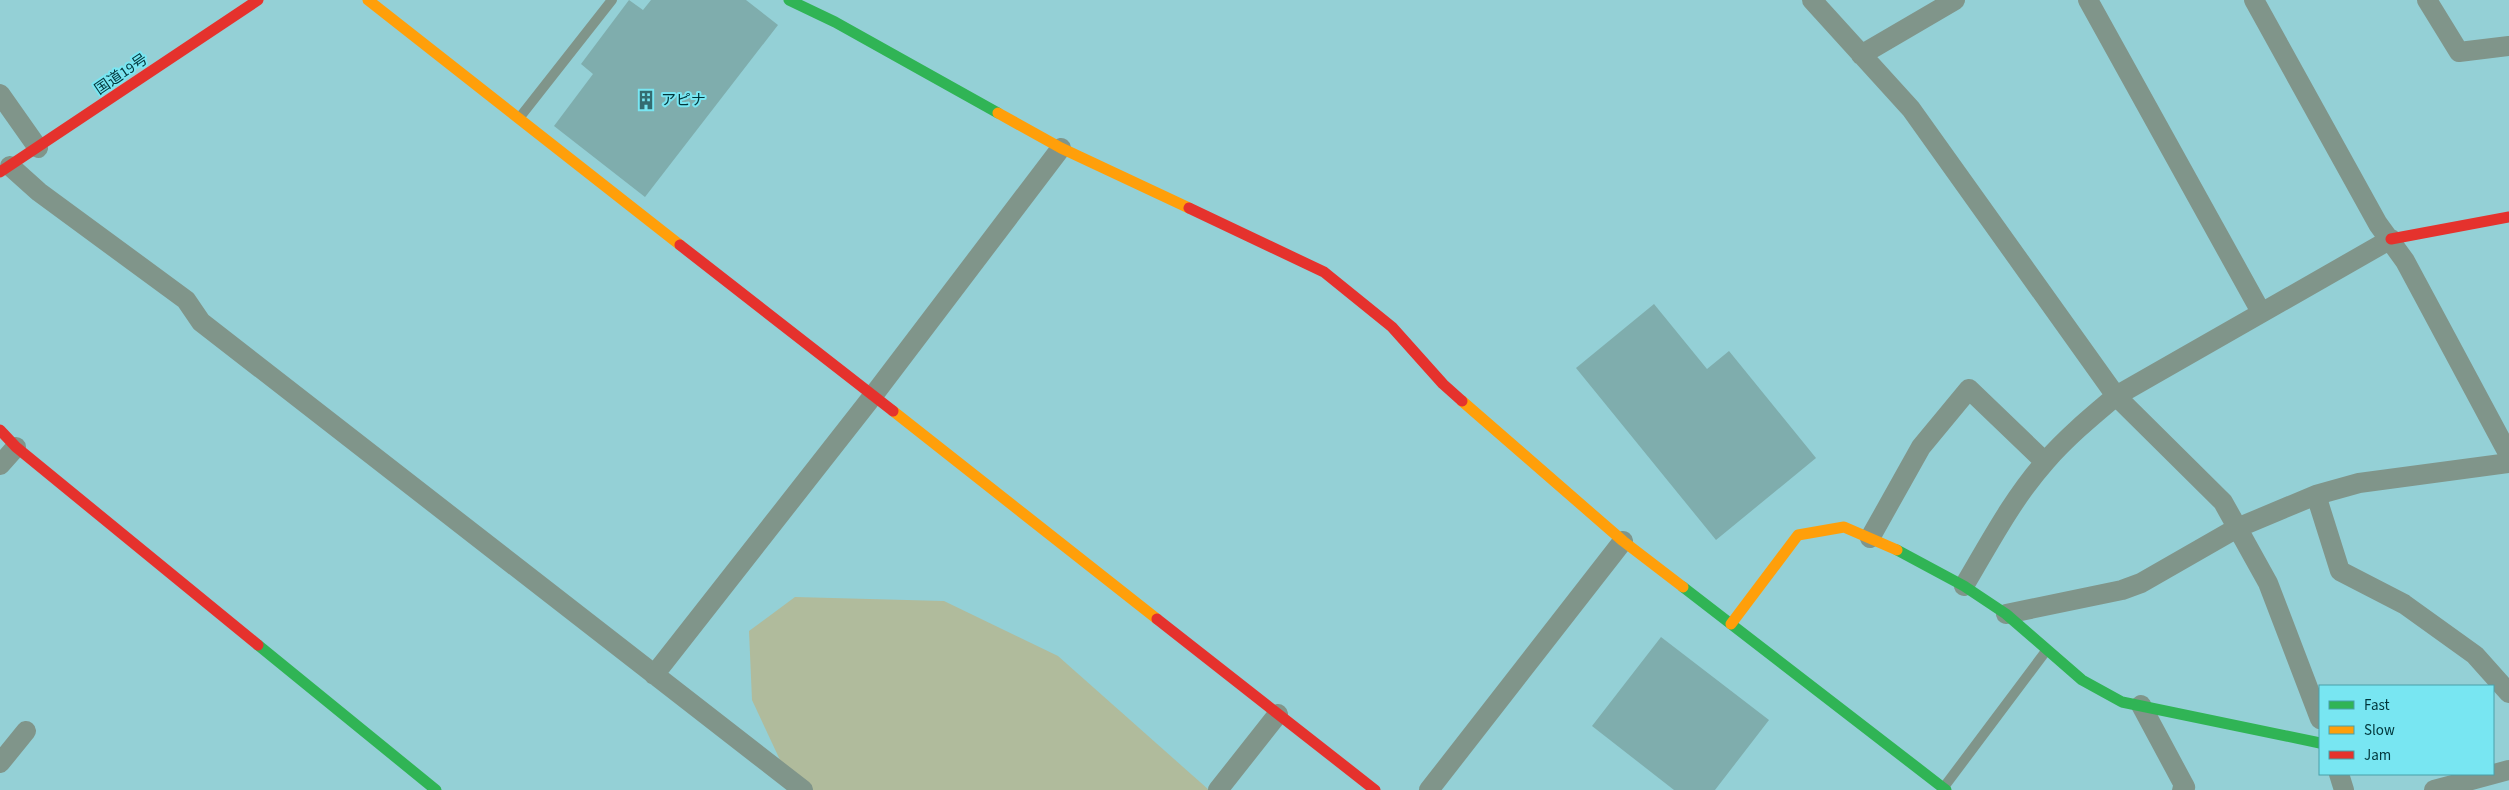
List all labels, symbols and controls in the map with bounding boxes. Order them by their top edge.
street label: 国道19号 [91,49,152,100]
building icon: アピナ [635,89,657,111]
place label: アピナ [661,90,706,111]
legend [2319,685,2494,775]
text: Fast [2364,695,2390,716]
text: Slow [2364,720,2395,741]
text: Jam [2364,745,2391,766]

